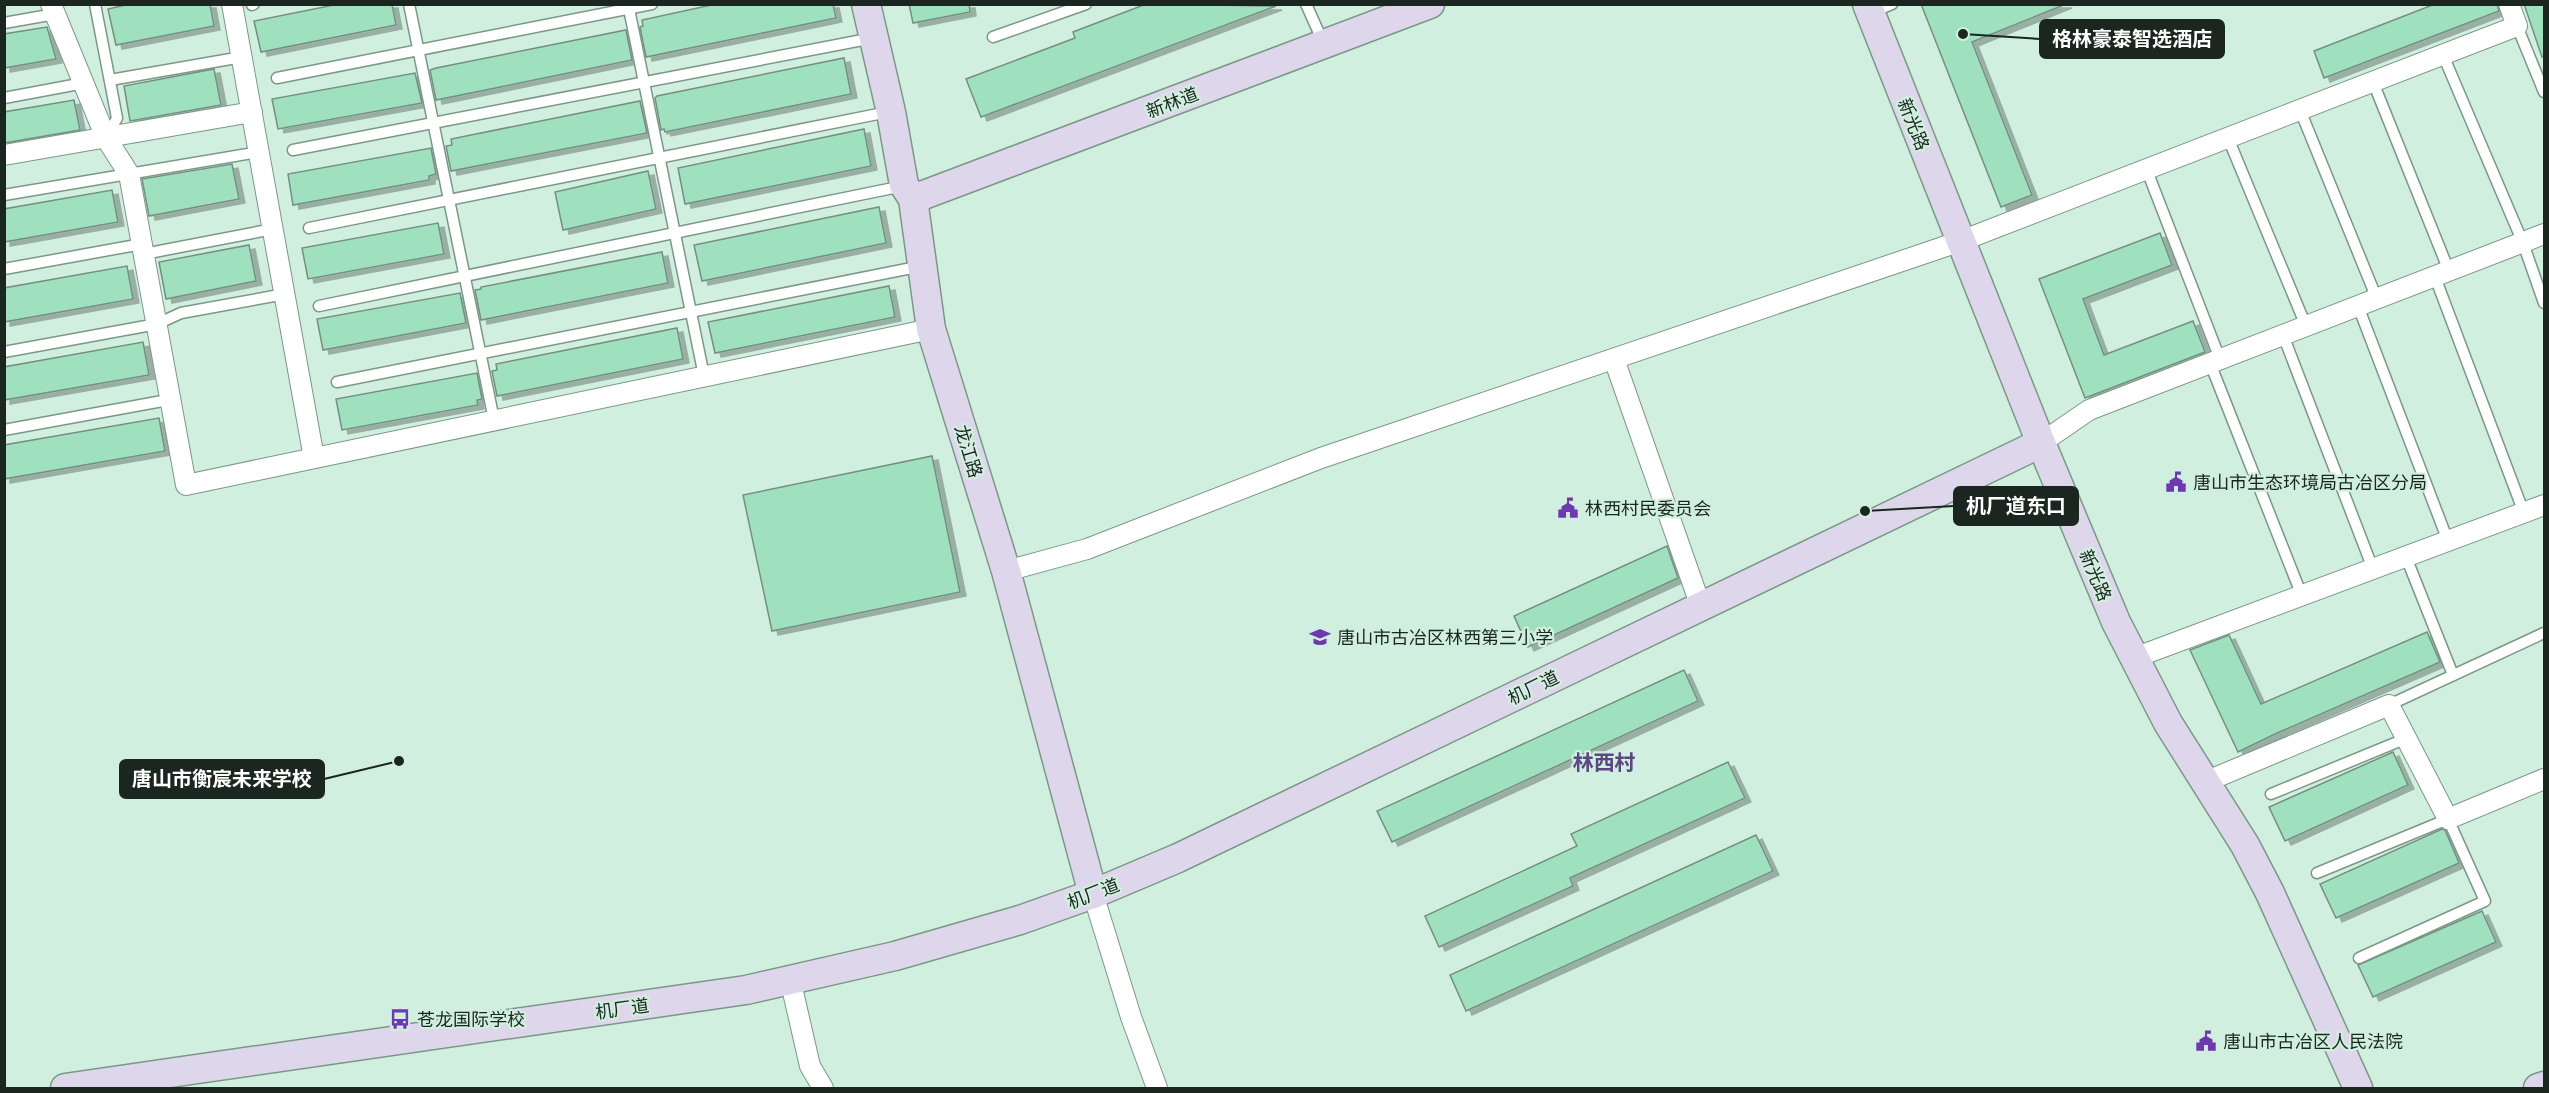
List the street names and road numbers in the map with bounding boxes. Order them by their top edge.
street label: 新林道 [1142,81,1202,123]
street label: 新光路 [1893,94,1935,154]
street label: 龙江路 [950,422,988,480]
street label: 新光路 [2074,545,2118,605]
street label: 机厂道 [1503,664,1563,710]
street label: 机厂道 [1063,872,1123,914]
street label: 机厂道 [594,992,650,1024]

